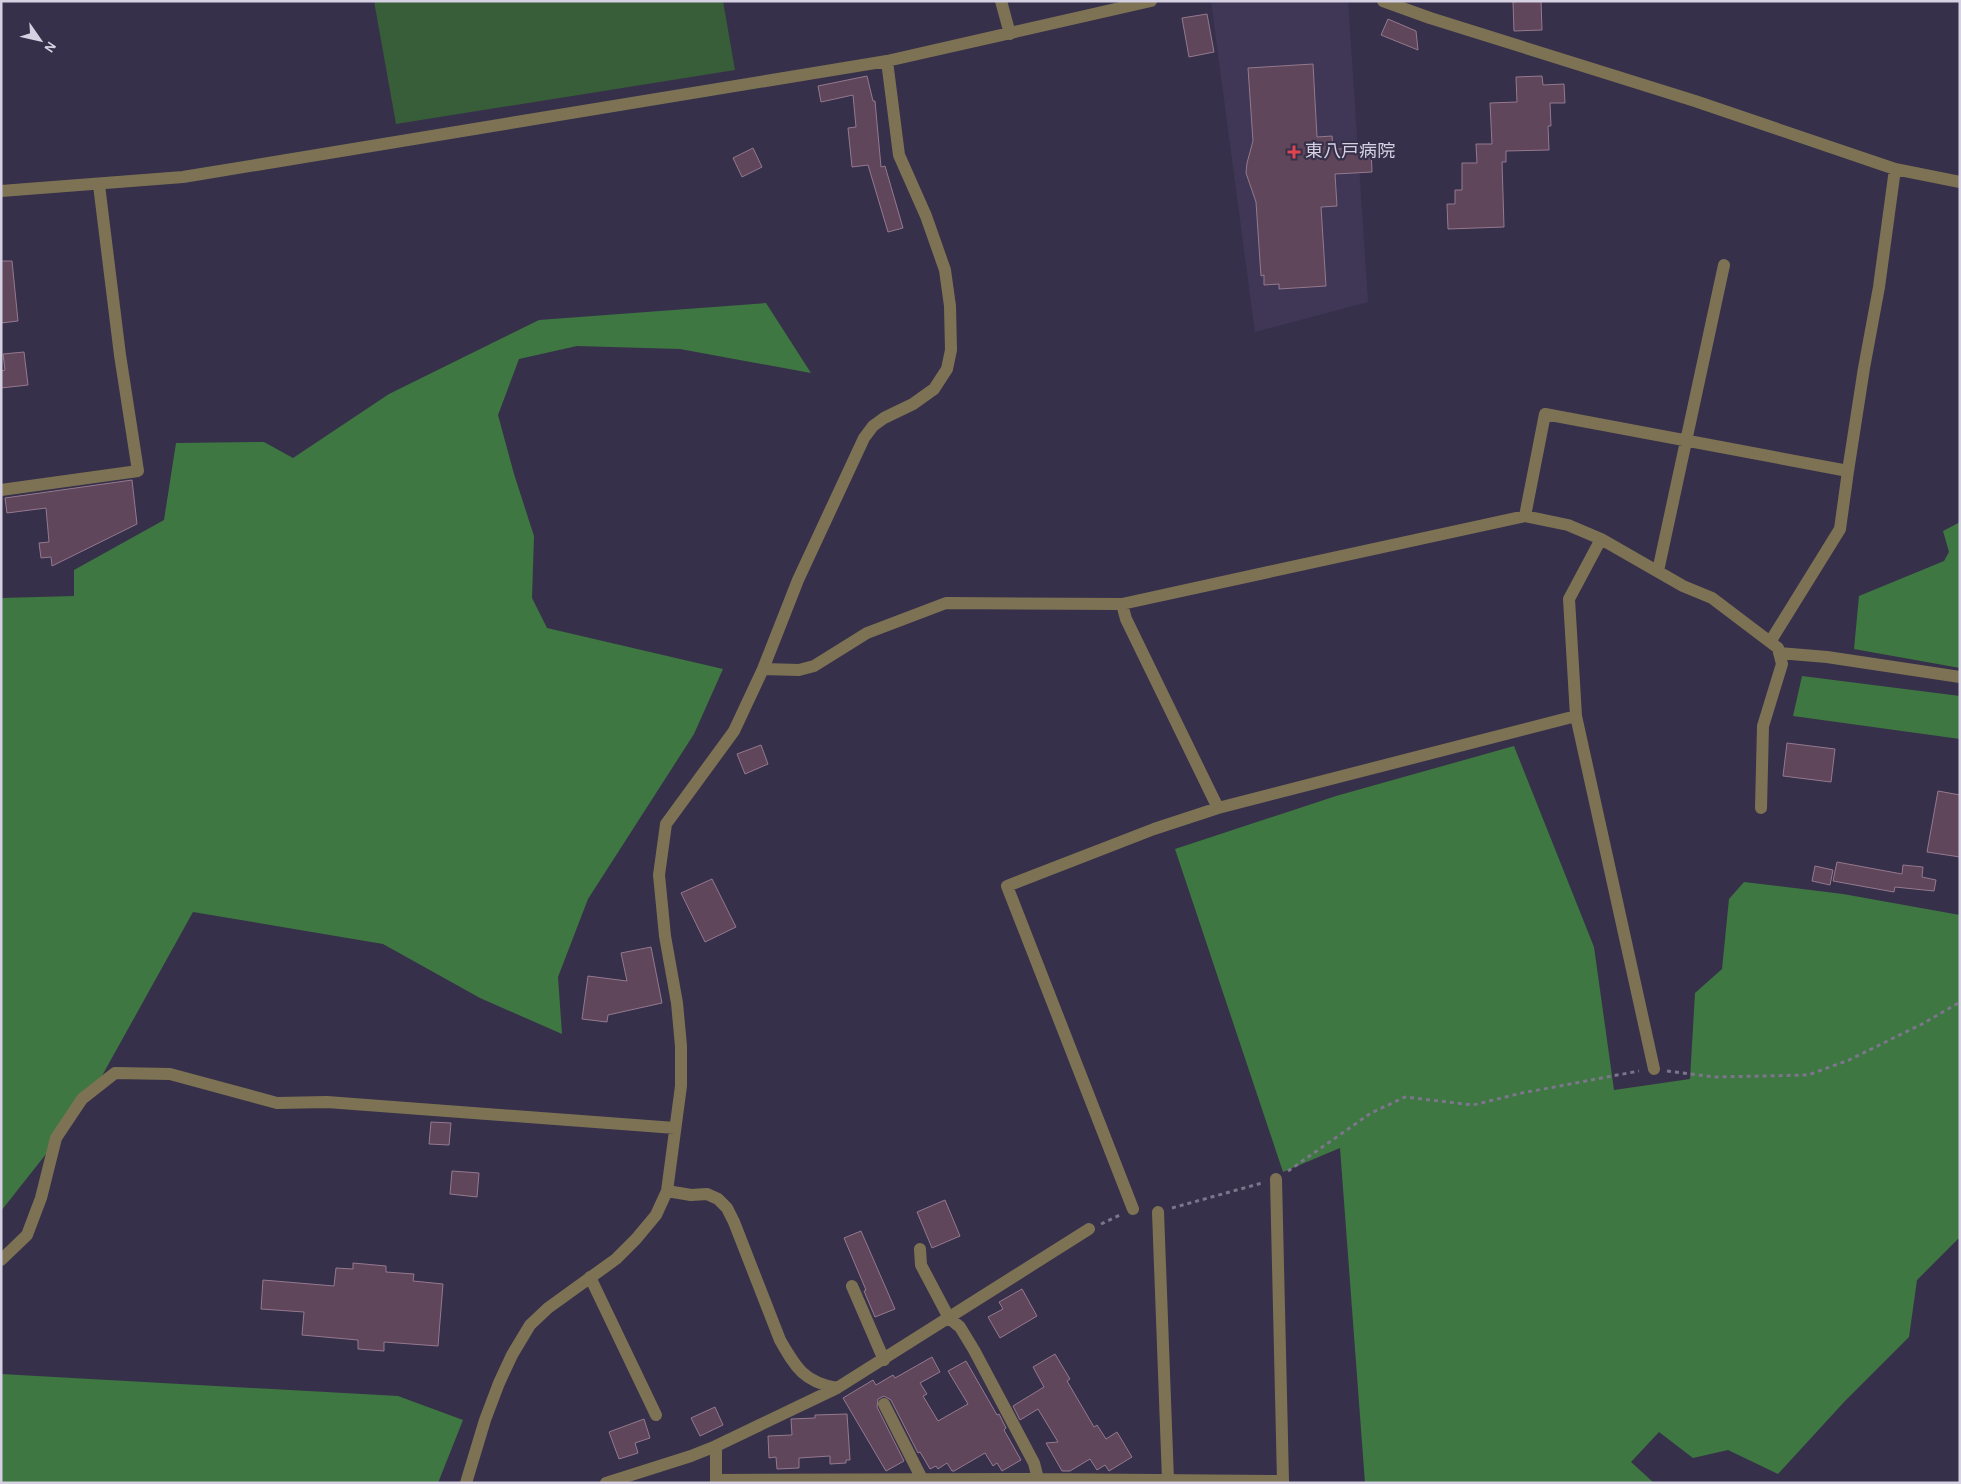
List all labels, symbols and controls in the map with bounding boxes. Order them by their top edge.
north arrow [15,15,65,65]
text: N [41,39,58,55]
place label: 東八戸病院 [1305,142,1395,161]
marker: 東八戸病院 [1287,145,1301,159]

